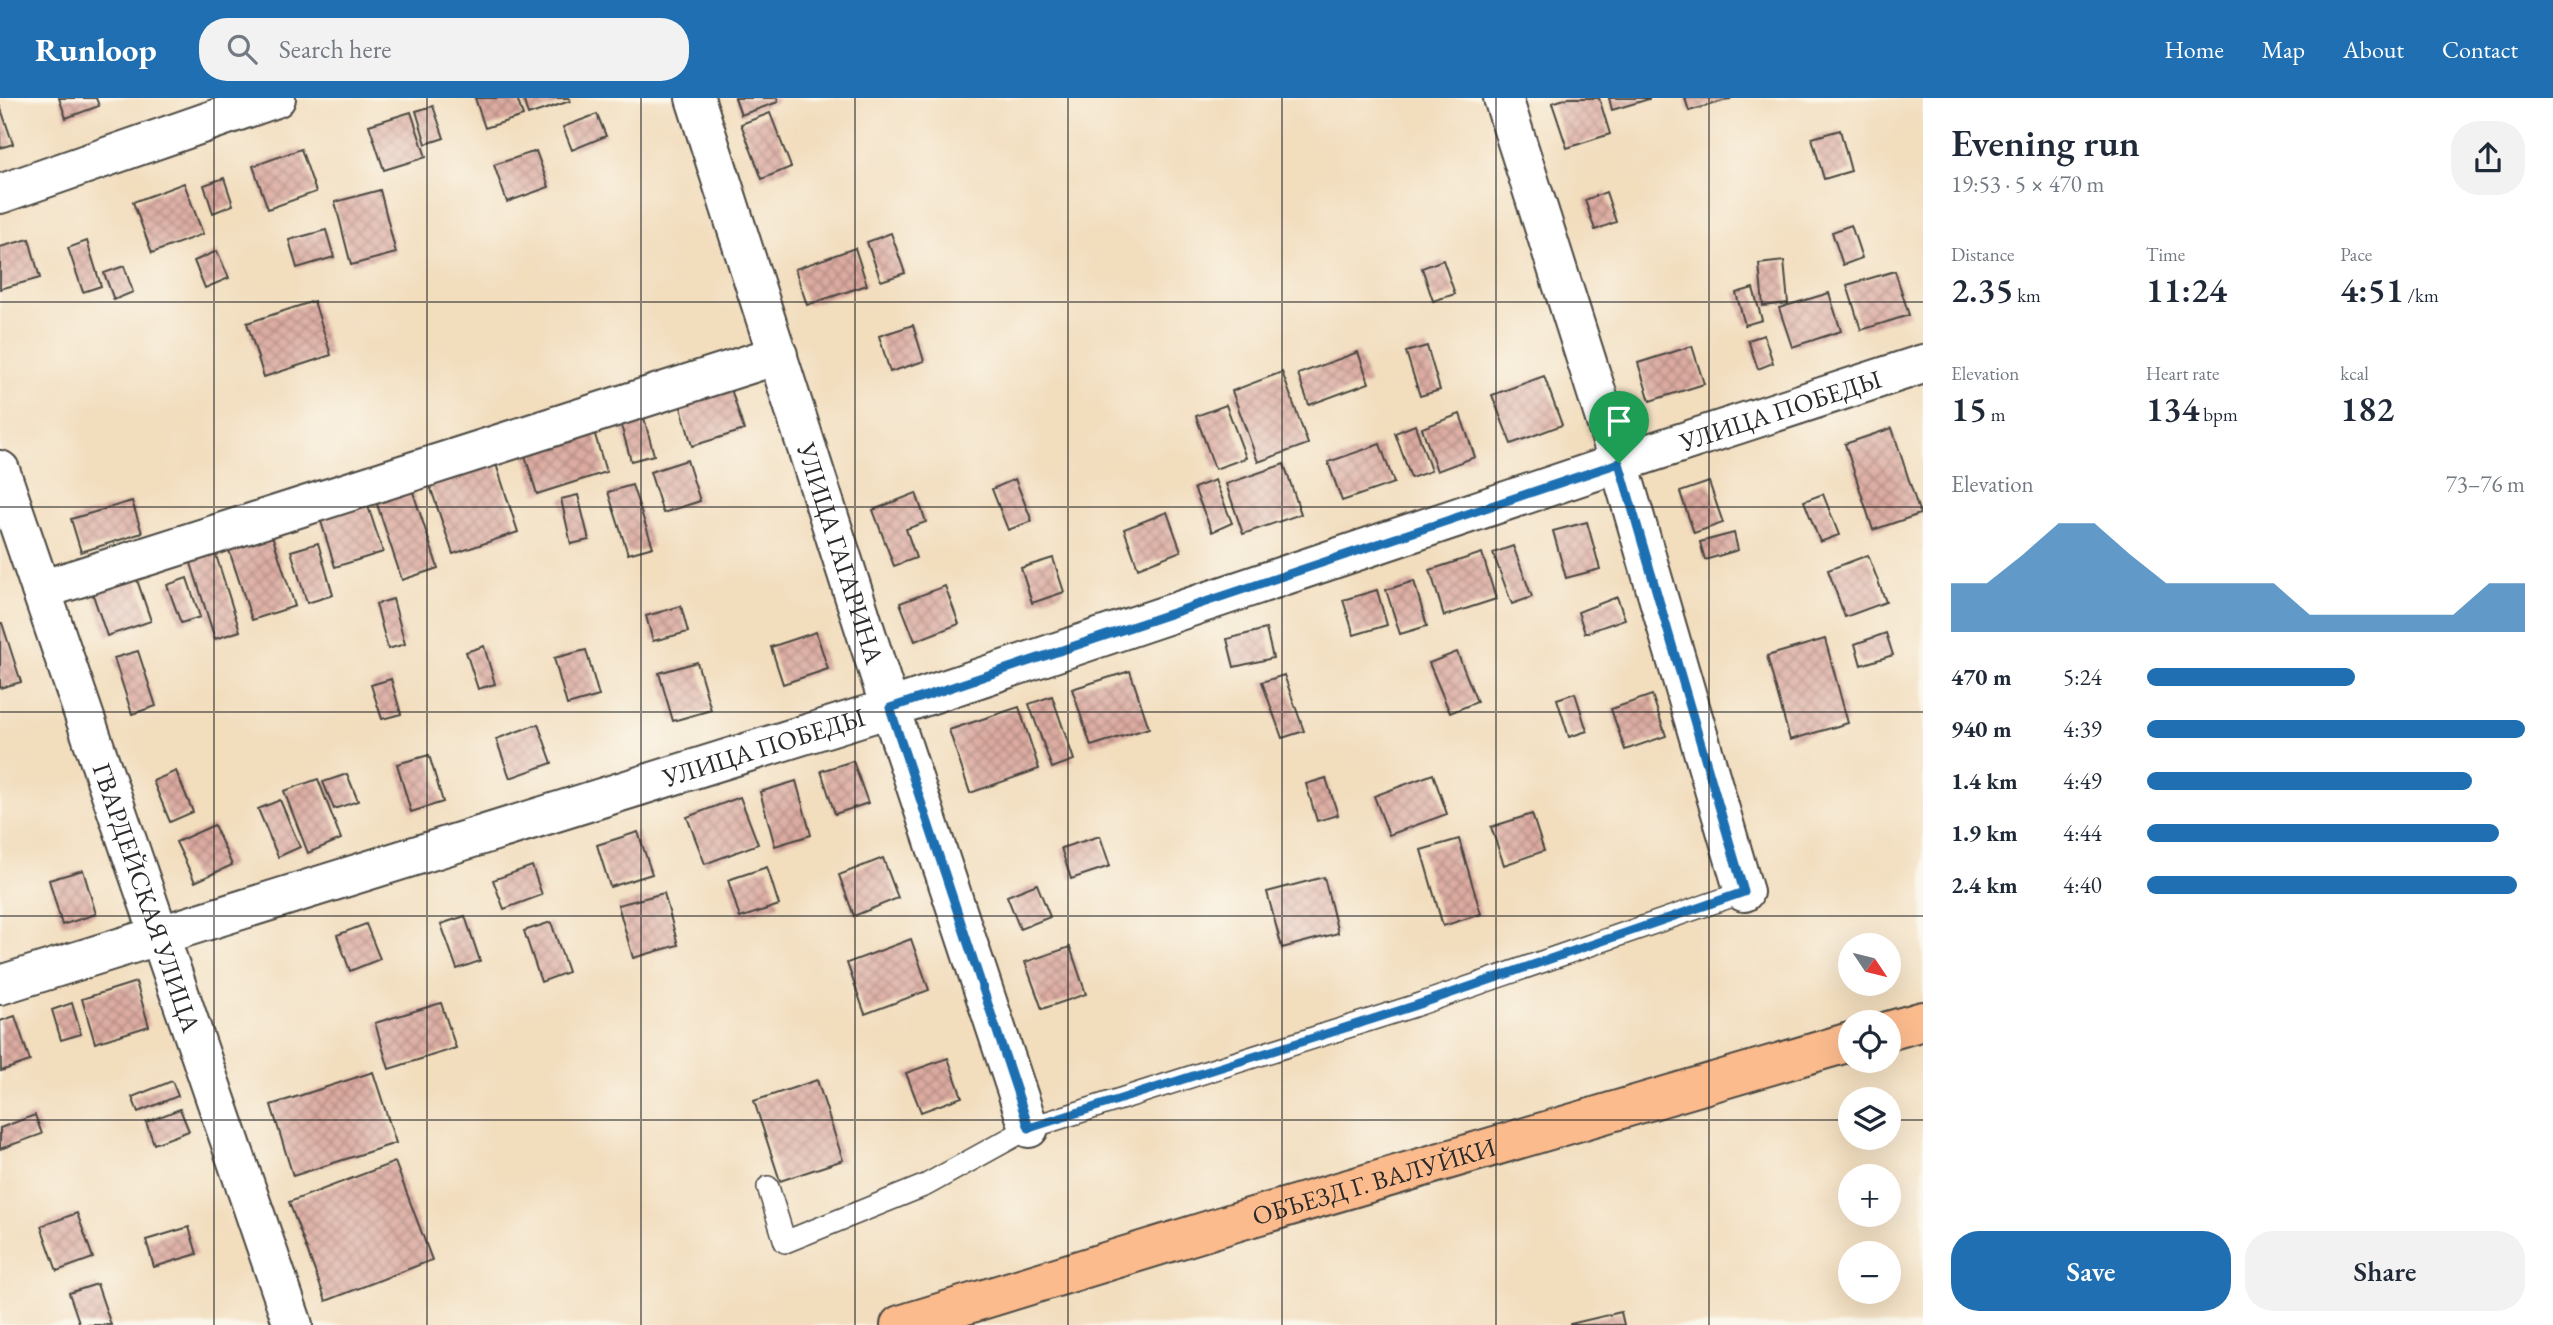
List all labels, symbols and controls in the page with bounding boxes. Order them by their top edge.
search box [199,18,689,81]
text: Runloop [35,28,157,71]
icon: search [223,30,261,68]
text: Search here [279,32,391,66]
text: Home [2164,34,2224,65]
text: Map [2262,34,2305,65]
text: About [2343,34,2404,65]
text: Contact [2442,34,2518,65]
text: Evening run [1951,118,2140,167]
button: share [2451,121,2525,195]
text: 19:53 · 5 × 470 m [1951,169,2104,199]
text: Distance [1951,242,2014,267]
text: Time [2146,242,2185,267]
text: Pace [2340,242,2372,267]
text: 2.35 [1951,267,2013,312]
text: 11:24 [2146,267,2227,312]
text: 4:51 [2340,267,2404,312]
text: km [2013,283,2041,308]
text: /km [2404,283,2439,308]
text: Elevation [1951,361,2019,386]
text: Heart rate [2146,361,2219,386]
text: kcal [2340,361,2369,386]
street label: УЛИЦА ПОБЕДЫ [1674,362,1886,459]
text: 15 [1951,386,1987,431]
text: 134 [2146,386,2200,431]
text: 182 [2340,386,2394,431]
pin [1589,391,1649,463]
icon: arrive [1600,402,1638,440]
text: m [1987,402,2006,427]
text: bpm [2200,402,2238,427]
street label: УЛИЦА ГАГАРИНА [789,437,892,669]
text: Elevation [1951,469,2034,499]
text: 73–76 m [2446,469,2525,499]
text: 470 m [1951,662,2012,692]
text: 5:24 [2063,662,2102,692]
street label: УЛИЦА ПОБЕДЫ [658,700,869,795]
text: 940 m [1951,714,2012,744]
text: 4:39 [2063,714,2102,744]
street label: ГВАРДЕЙСКАЯ УЛИЦА [85,759,209,1037]
text: 1.4 km [1951,766,2018,796]
text: 4:49 [2063,766,2102,796]
text: 1.9 km [1951,818,2018,848]
text: 4:44 [2063,818,2102,848]
text: 2.4 km [1951,870,2018,900]
text: 4:40 [2063,870,2102,900]
north arrow [1838,933,1900,996]
map controls [1838,933,1901,1304]
button: locate [1838,1010,1901,1073]
button: layers [1838,1087,1901,1150]
street label: ОБЪЕЗД Г. ВАЛУЙКИ [1248,1130,1499,1233]
button: + [1838,1164,1901,1227]
button: Save [1951,1231,2231,1311]
button: Share [2245,1231,2525,1311]
button: − [1838,1241,1901,1304]

